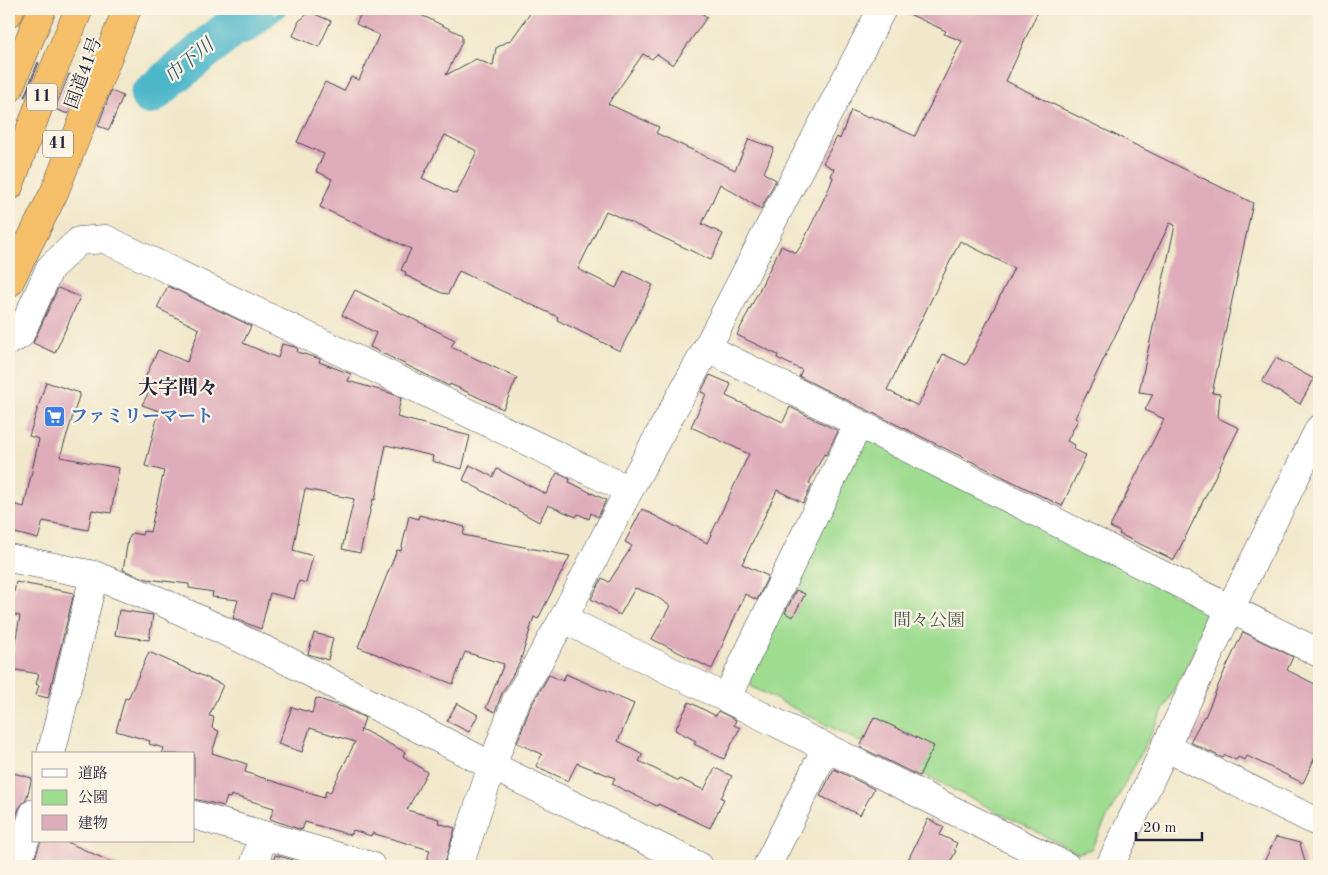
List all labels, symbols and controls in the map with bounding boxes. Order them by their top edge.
street label: 国道41号 [61,34,105,111]
water label: 巾下川 [161,34,219,88]
road number: 11 [27,84,57,110]
road number: 41 [43,130,73,158]
district label: 大字間々 [138,377,218,399]
supermarket icon: ファミリーマート [42,405,66,429]
place label: ファミリーマート [70,407,214,426]
park label: 間々公園 [893,611,965,630]
legend [32,752,195,842]
text: 道路 [78,765,108,782]
text: 公園 [78,789,108,806]
scale bar [1136,810,1202,842]
text: 建物 [78,815,108,832]
text: 20 m [1143,821,1177,836]

